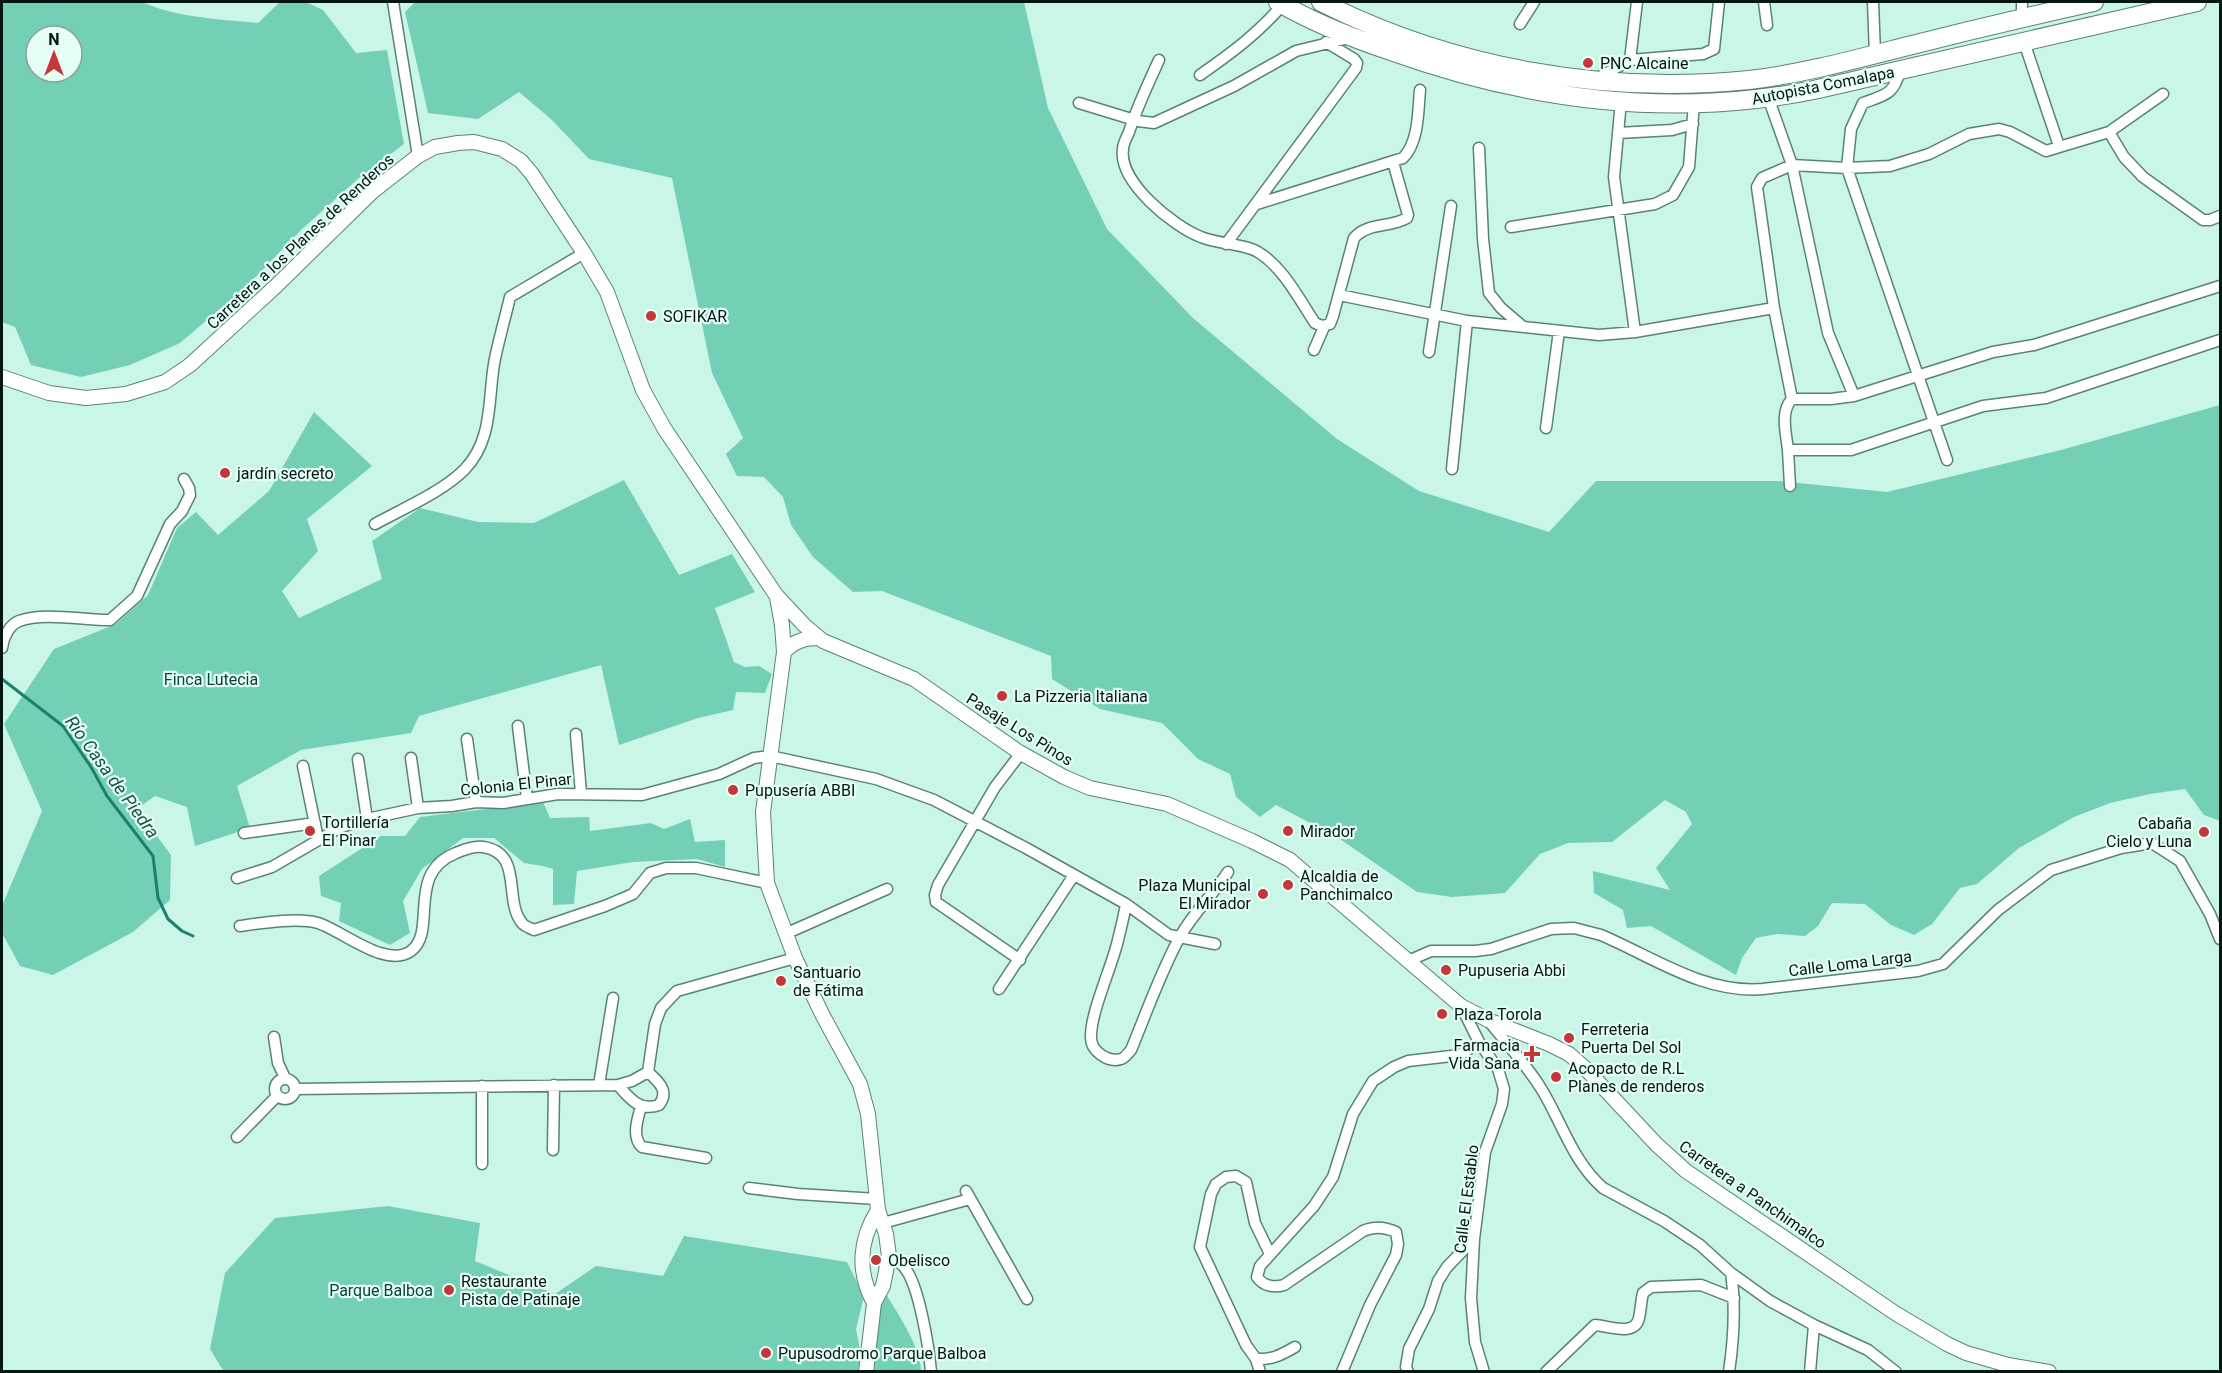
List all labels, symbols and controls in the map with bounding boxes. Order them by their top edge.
north arrow [24,24,84,84]
text: N [48,30,60,49]
place label: PNC Alcaine [1600,54,1689,73]
marker: PNC Alcaine [1581,56,1595,70]
street label: Autopista Comalapa [1750,62,1896,109]
street label: Carretera a los Planes de Renderos [203,150,398,333]
place label: SOFIKAR [663,307,727,326]
marker: SOFIKAR [644,309,658,323]
place label: jardín secreto [236,464,334,483]
marker: jardín secreto [218,466,232,480]
park label: Finca Lutecia [164,670,258,689]
place label: La Pizzeria Italiana [1014,687,1148,706]
street label: Pasaje Los Pinos [963,689,1077,770]
marker: La Pizzeria Italiana [995,689,1009,703]
water label: Río Casa de Piedra [61,711,164,842]
street label: Colonia El Pinar [459,769,573,800]
place label: Pupusería ABBI [745,781,855,800]
marker: Pupusería ABBI [726,783,740,797]
place label: Tortillería El Pinar [322,813,389,850]
place label: Cabaña Cielo y Luna [2106,814,2192,851]
place label: Mirador [1300,822,1356,841]
marker: Tortillería El Pinar [303,824,317,838]
marker: Mirador [1281,824,1295,838]
marker: Cabaña Cielo y Luna [2197,825,2211,839]
place label: Alcaldia de Panchimalco [1300,867,1393,904]
place label: Plaza Municipal El Mirador [1138,876,1252,913]
marker: Alcaldia de Panchimalco [1281,878,1295,892]
marker: Plaza Municipal El Mirador [1256,887,1270,901]
street label: Calle Loma Larga [1787,947,1913,980]
place label: Pupuseria Abbi [1458,961,1566,980]
place label: Santuario de Fátima [793,963,864,1000]
marker: Pupuseria Abbi [1439,963,1453,977]
marker: Santuario de Fátima [774,974,788,988]
place label: Plaza Torola [1454,1005,1542,1024]
marker: Plaza Torola [1435,1007,1449,1021]
place label: Ferreteria Puerta Del Sol [1581,1020,1681,1057]
marker: Ferreteria Puerta Del Sol [1562,1031,1576,1045]
place label: Farmacia Vida Sana [1448,1036,1520,1073]
marker: Farmacia Vida Sana [1525,1047,1539,1061]
place label: Acopacto de R.L Planes de renderos [1568,1059,1704,1096]
marker: Acopacto de R.L Planes de renderos [1549,1070,1563,1084]
street label: Carretera a Panchimalco [1675,1136,1830,1252]
street label: Calle El Establo [1450,1144,1483,1255]
place label: Obelisco [888,1251,950,1270]
marker: Obelisco [869,1253,883,1267]
place label: Restaurante Pista de Patinaje [461,1272,580,1309]
park label: Parque Balboa [329,1281,433,1300]
marker: Restaurante Pista de Patinaje [442,1283,456,1297]
place label: Pupusodromo Parque Balboa [778,1344,986,1363]
marker: Pupusodromo Parque Balboa [759,1346,773,1360]

